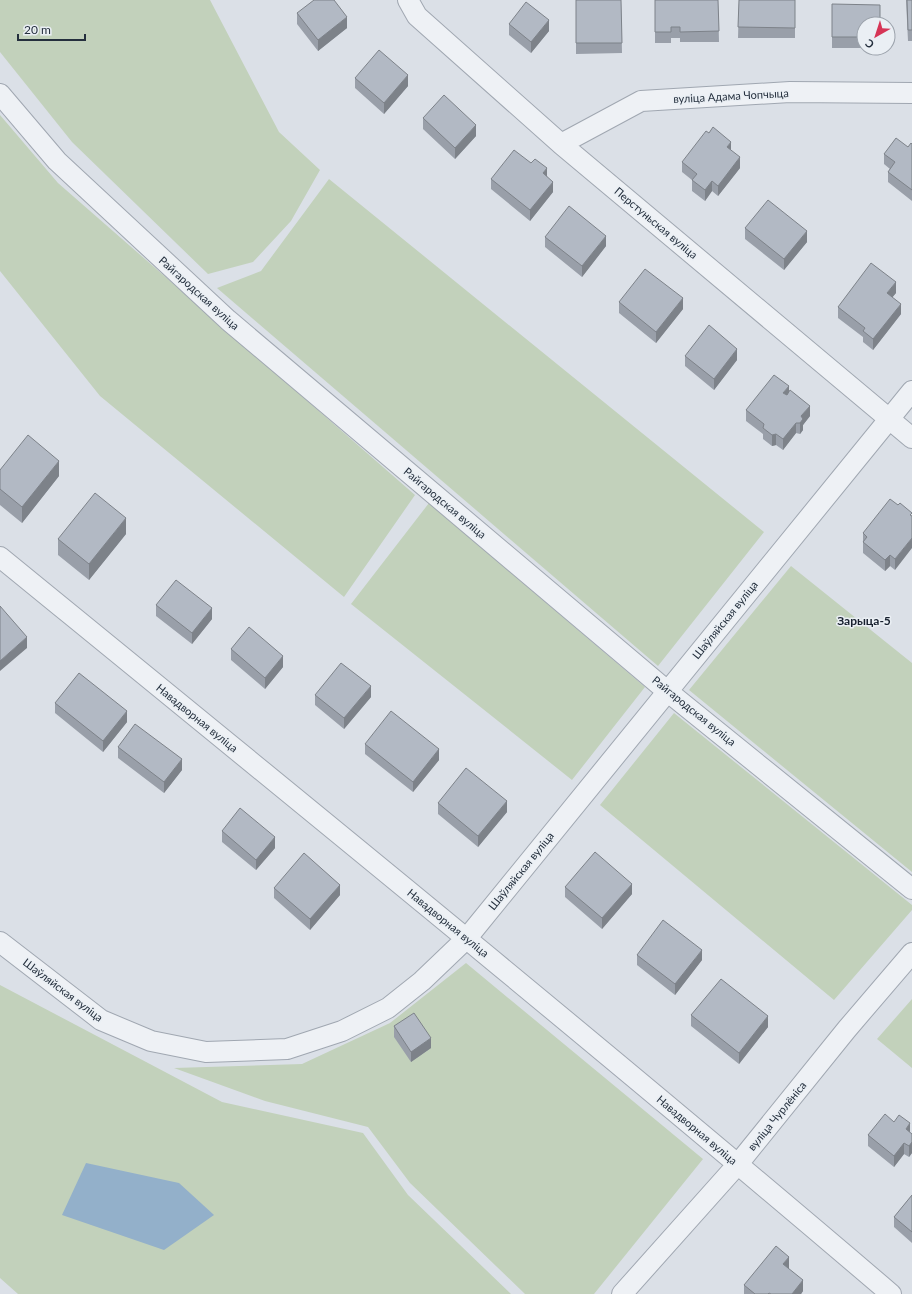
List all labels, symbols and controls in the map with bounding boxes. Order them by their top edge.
scale bar [18,16,85,42]
north arrow [856,16,896,56]
text: 20 m [24,22,51,37]
text: С [862,36,876,52]
street label: вуліца Адама Чопчыца [673,86,789,105]
street label: Перстуньская вуліца [612,184,700,261]
street label: Райгародская вуліца [157,253,242,332]
street label: Райгародская вуліца [402,464,489,541]
street label: Шаўляйская вуліца [689,578,760,661]
district label: Зарыца-5 [837,613,891,628]
street label: Райгародская вуліца [650,673,739,748]
street label: Навадворная вуліца [154,681,241,754]
street label: Шаўляйская вуліца [485,829,556,912]
street label: Навадворная вуліца [405,886,492,959]
street label: Шаўляйская вуліца [21,955,106,1024]
street label: вуліца Чурлёніса [745,1079,808,1153]
street label: Навадворная вуліца [655,1092,740,1167]

